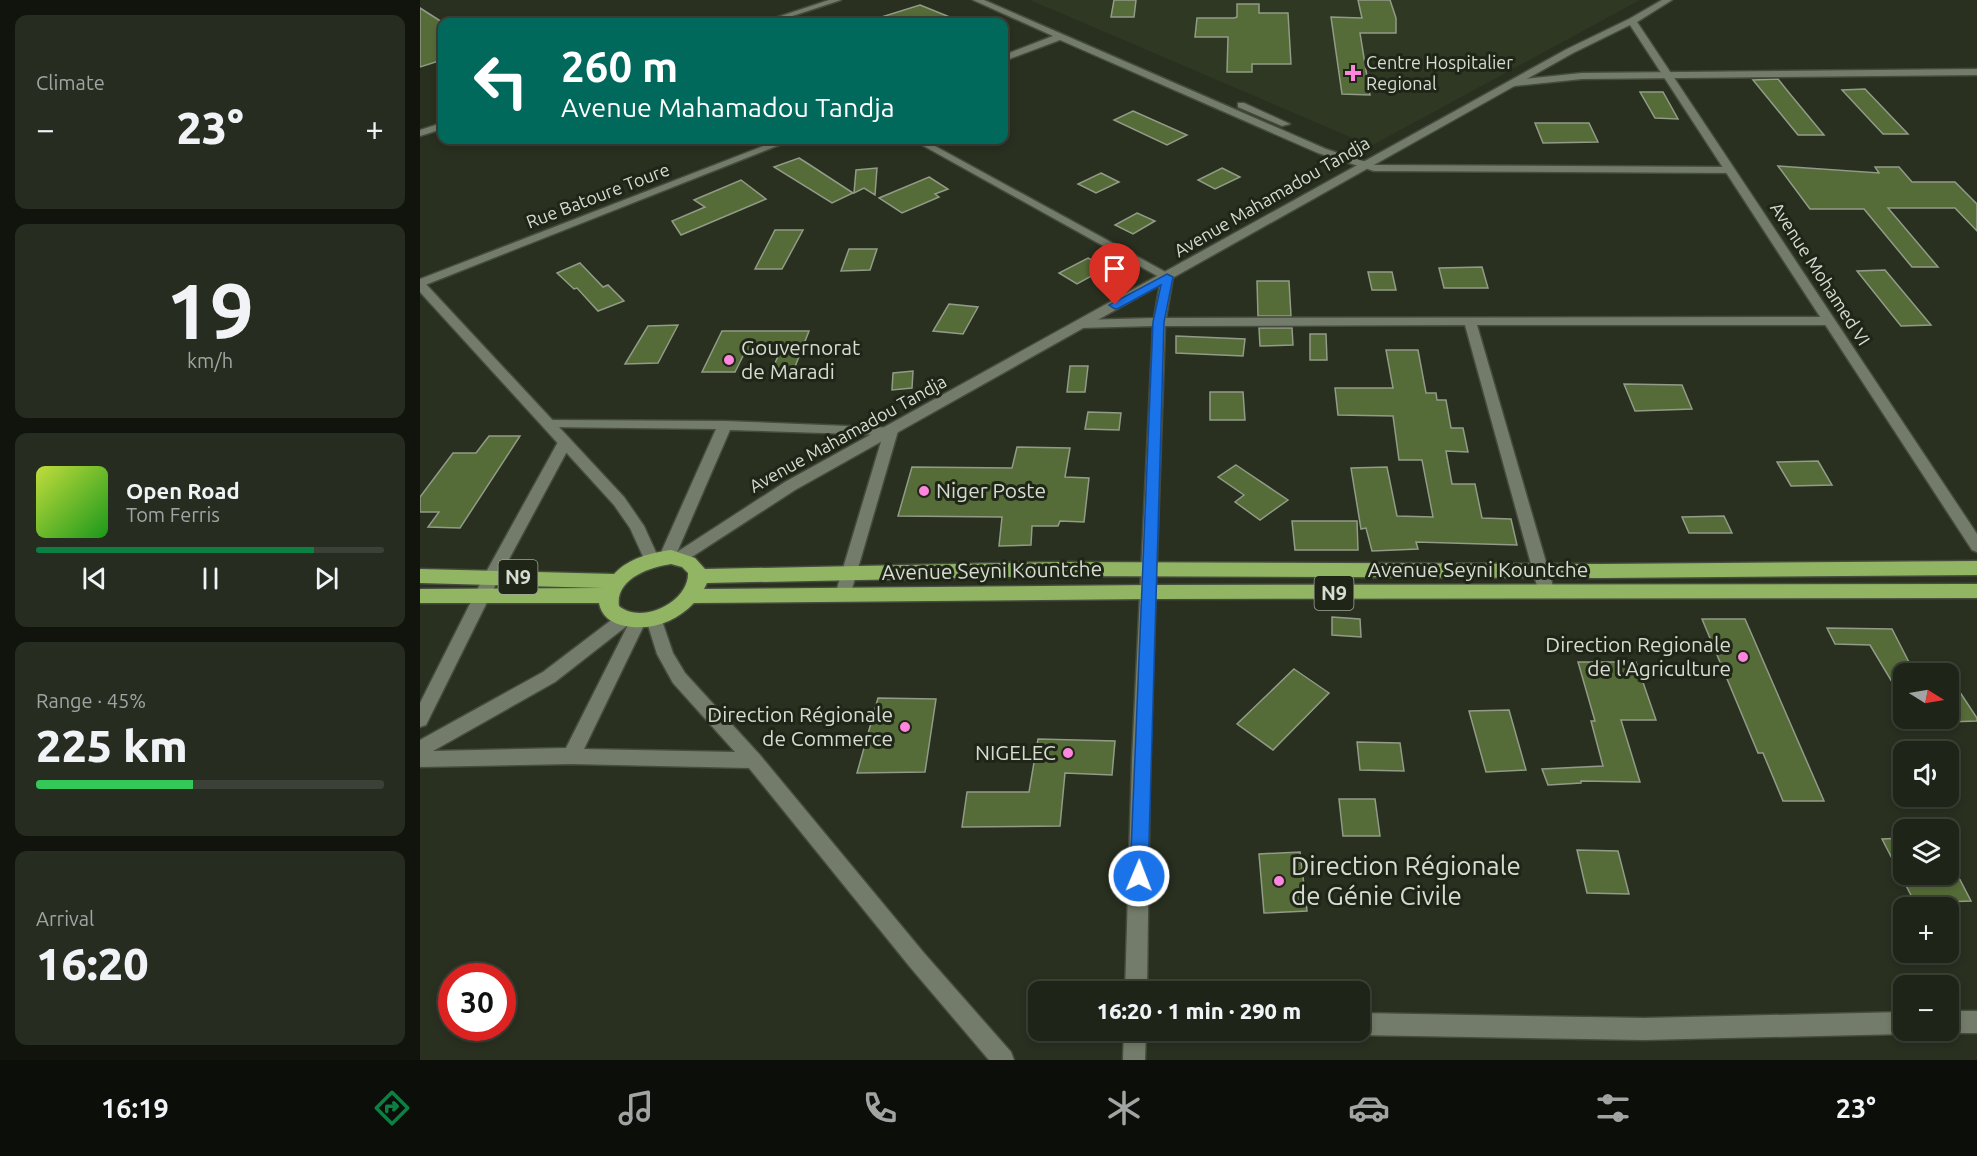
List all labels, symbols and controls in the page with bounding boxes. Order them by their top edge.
icon: left [462,42,540,120]
text: 260 m [561,43,678,90]
place label: Centre Hospitalier Regional [1366,52,1513,93]
marker: Centre Hospitalier Regional [1344,64,1362,82]
text: Climate [36,71,105,94]
text: Avenue Mahamadou Tandja [561,92,895,122]
text: 23° [176,102,244,153]
text: − [36,110,55,147]
text: + [365,110,384,147]
street label: Avenue Mahamadou Tandja [1170,132,1373,260]
street label: Rue Batoure Toure [523,159,672,232]
street label: Avenue Mohamed VI [1767,198,1875,349]
pin [1089,243,1140,305]
icon: arrive [1098,252,1131,285]
text: 19 [166,266,254,354]
place label: Gouvernorat de Maradi [741,335,860,383]
text: km/h [187,349,233,372]
marker: Gouvernorat de Maradi [722,353,736,367]
street label: Avenue Mahamadou Tandja [745,370,950,496]
text: Open Road [126,478,240,503]
place label: Niger Poste [936,478,1046,502]
marker: Niger Poste [917,484,931,498]
text: Tom Ferris [126,503,220,526]
street label: Avenue Seyni Kountche [882,556,1102,584]
street label: Avenue Seyni Kountche [1368,557,1588,581]
road number: N9 [498,560,538,594]
icon: previous [78,562,111,595]
icon: pause [194,562,227,595]
icon: next [310,562,343,595]
road number: N9 [1314,576,1354,610]
place label: Direction Regionale de l'Agriculture [1545,632,1731,680]
marker: Direction Regionale de l'Agriculture [1736,650,1750,664]
north arrow [1893,663,1959,729]
map controls [1893,663,1959,1041]
text: Range · 45% [36,689,146,712]
place label: Direction Régionale de Commerce [707,702,893,750]
text: 225 km [36,720,188,771]
marker: Direction Régionale de Commerce [898,720,912,734]
place label: NIGELEC [975,740,1056,764]
button: sound [1893,741,1959,807]
marker: NIGELEC [1061,746,1075,760]
button: layers [1893,819,1959,885]
position arrow [1107,844,1171,908]
place label: Direction Régionale de Génie Civile [1291,851,1521,910]
marker: Direction Régionale de Génie Civile [1272,874,1286,888]
button: + [1893,897,1959,963]
text: Arrival [36,907,94,930]
text: 16:20 [36,938,149,989]
speed limit sign: 30 [438,963,516,1041]
button: − [1893,975,1959,1041]
text: 16:20 · 1 min · 290 m [1097,998,1301,1023]
icon: directions [371,1087,413,1129]
icon: music [615,1087,657,1129]
icon: phone [859,1087,901,1129]
icon: climate [1103,1087,1145,1129]
icon: car [1348,1087,1390,1129]
icon: filters [1592,1087,1634,1129]
text: 16:19 [101,1093,169,1123]
text: 23° [1836,1093,1876,1123]

